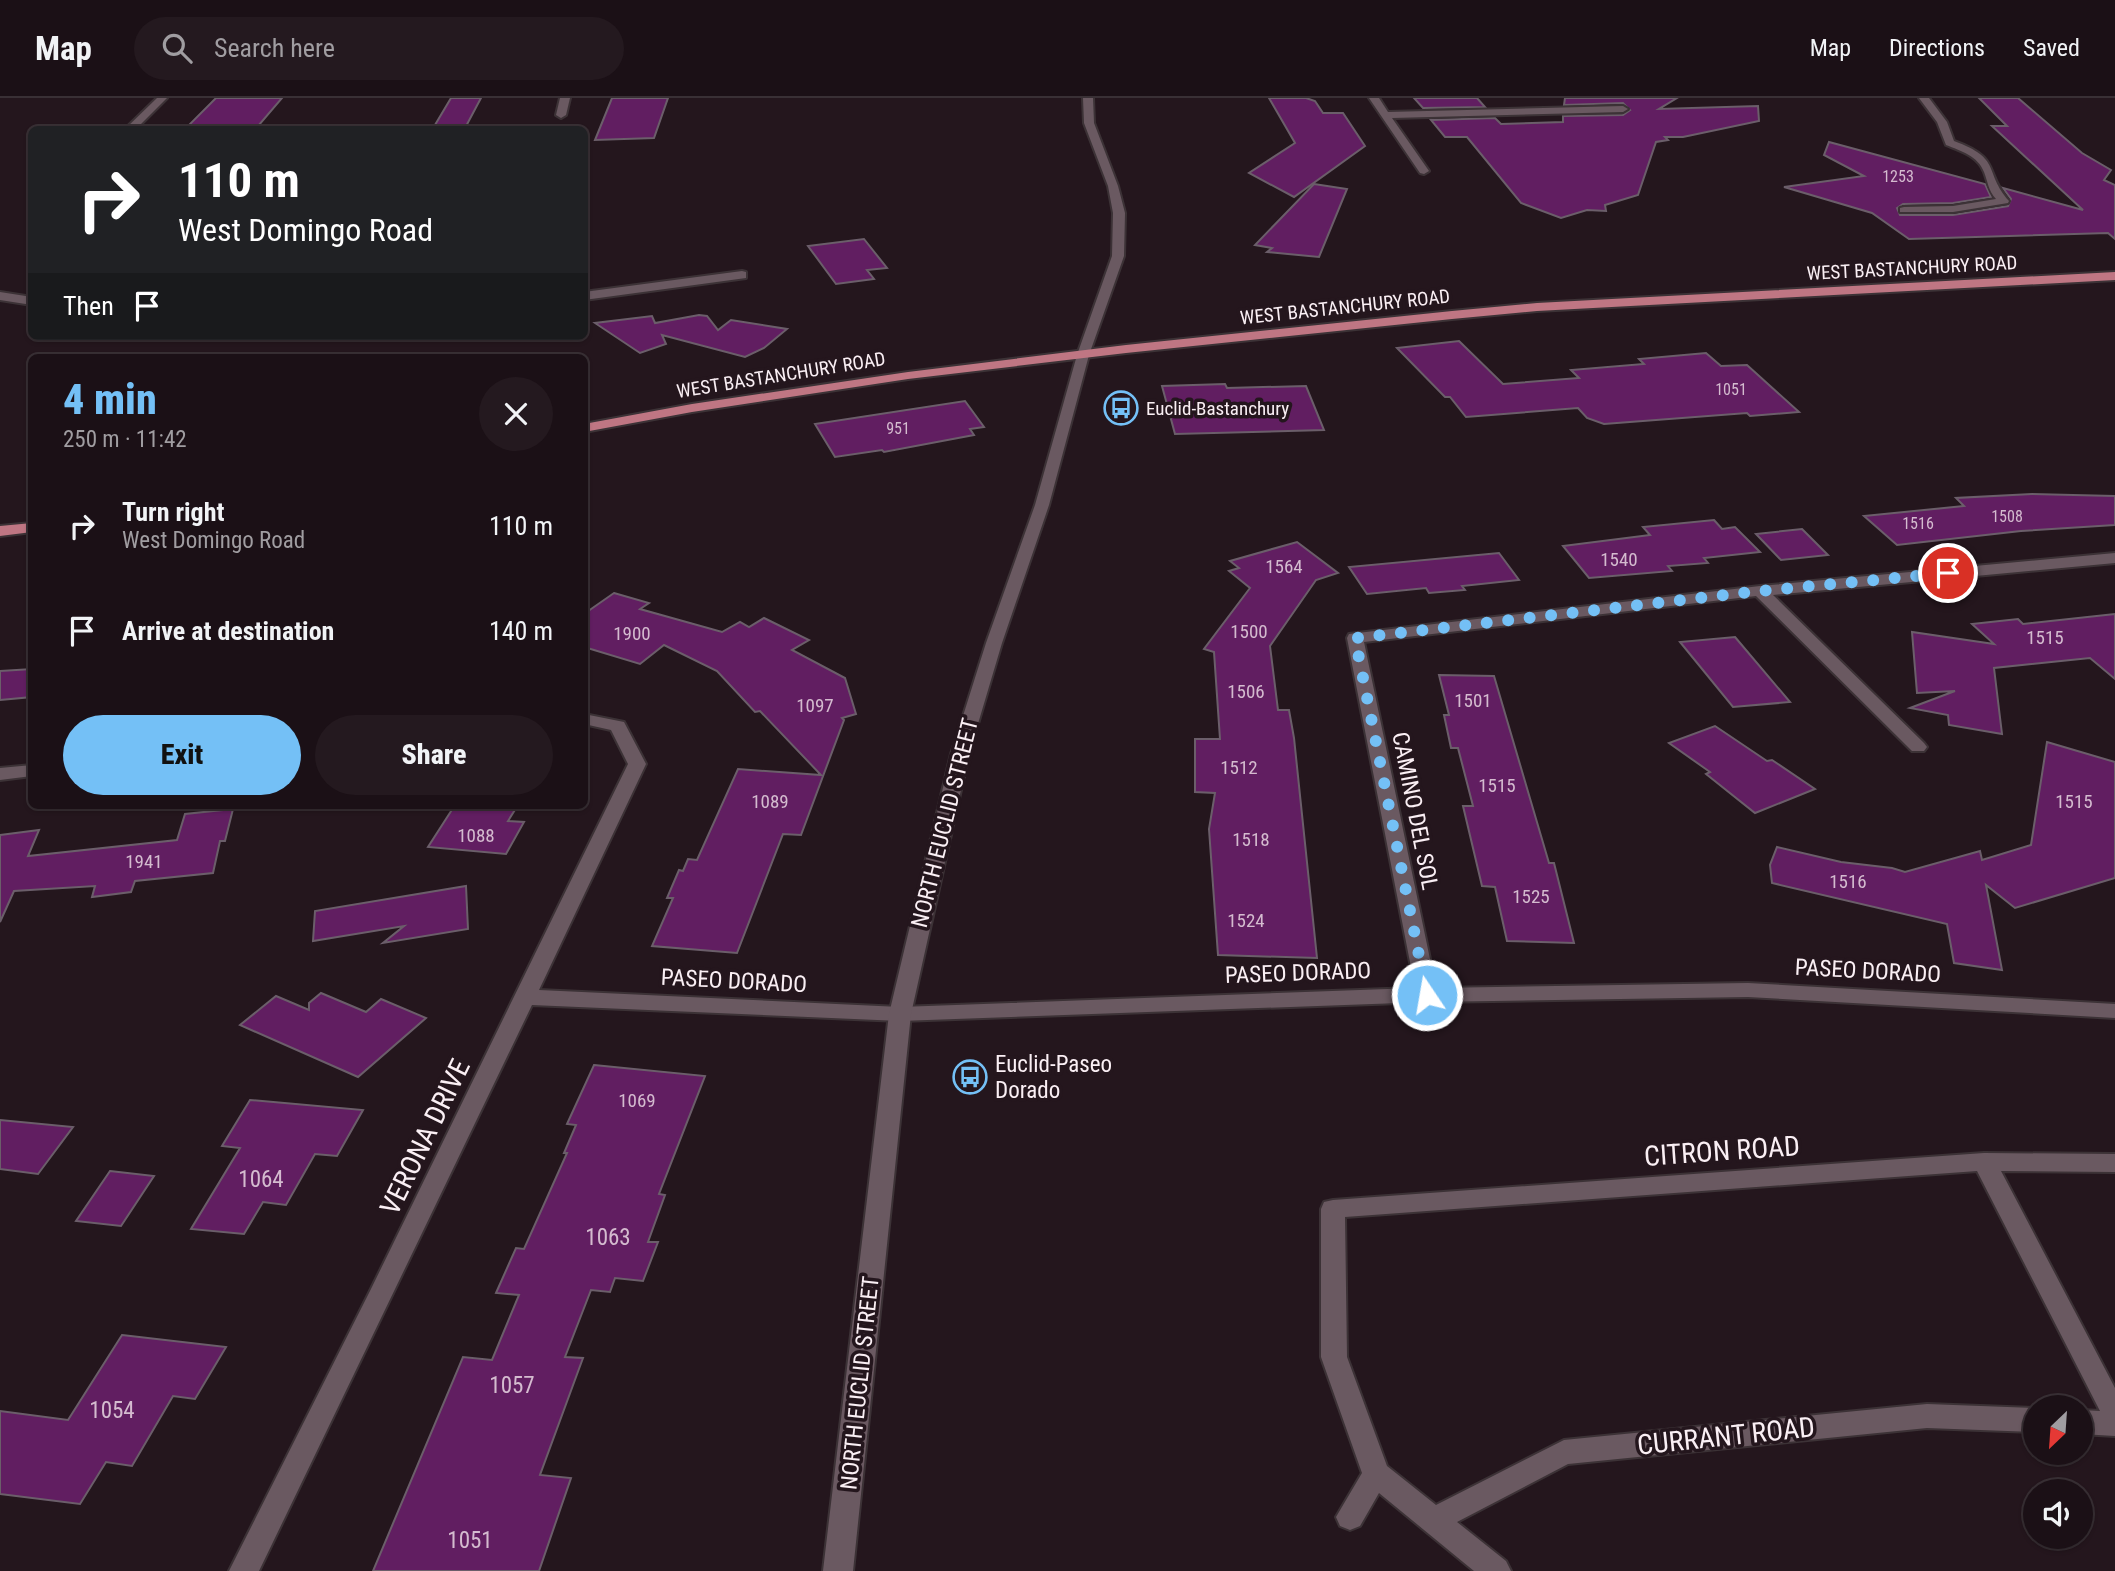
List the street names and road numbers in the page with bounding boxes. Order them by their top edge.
street label: WEST BASTANCHURY ROAD [1806,251,2018,285]
street label: WEST BASTANCHURY ROAD [1239,285,1451,329]
street label: WEST BASTANCHURY ROAD [675,347,887,403]
street label: NORTH EUCLID STREET [906,716,984,930]
street label: CAMINO DEL SOL [1386,730,1444,892]
street label: PASEO DORADO [1794,954,1942,988]
street label: PASEO DORADO [1224,957,1372,989]
street label: PASEO DORADO [660,964,808,998]
street label: VERONA DRIVE [373,1054,477,1220]
street label: CITRON ROAD [1643,1129,1801,1173]
street label: NORTH EUCLID STREET [835,1275,885,1491]
street label: CURRANT ROAD [1636,1410,1816,1462]

